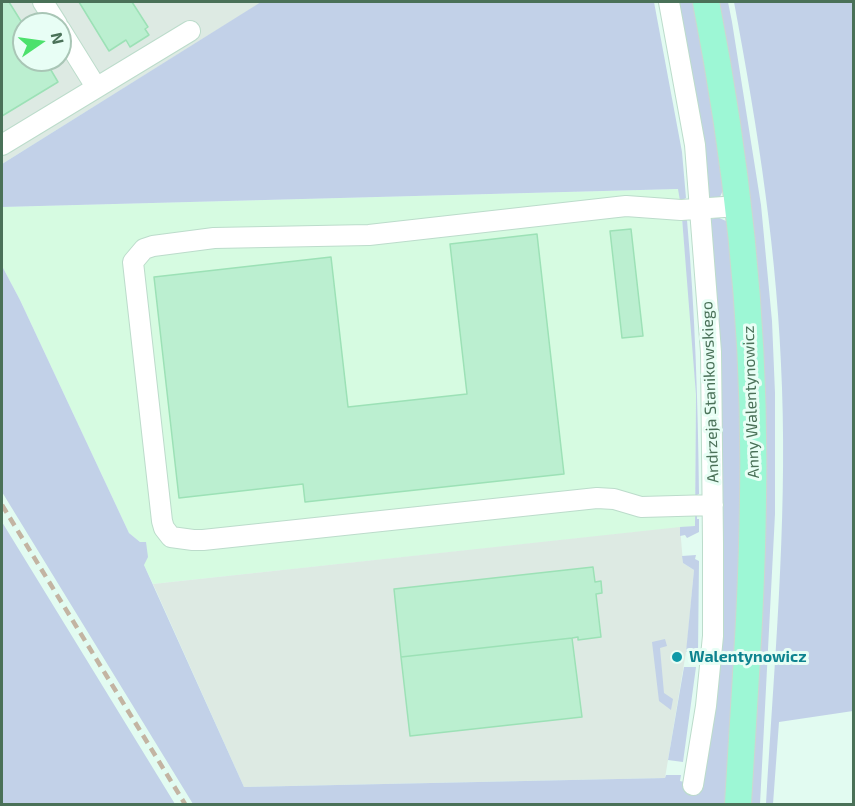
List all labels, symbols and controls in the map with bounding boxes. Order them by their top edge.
north arrow [12,12,72,72]
text: N [48,31,69,46]
street label: Andrzeja Stanikowskiego [697,301,723,483]
street label: Anny Walentynowicz [739,325,763,479]
place label: Walentynowicz [689,647,807,667]
marker: Walentynowicz [670,650,684,664]

